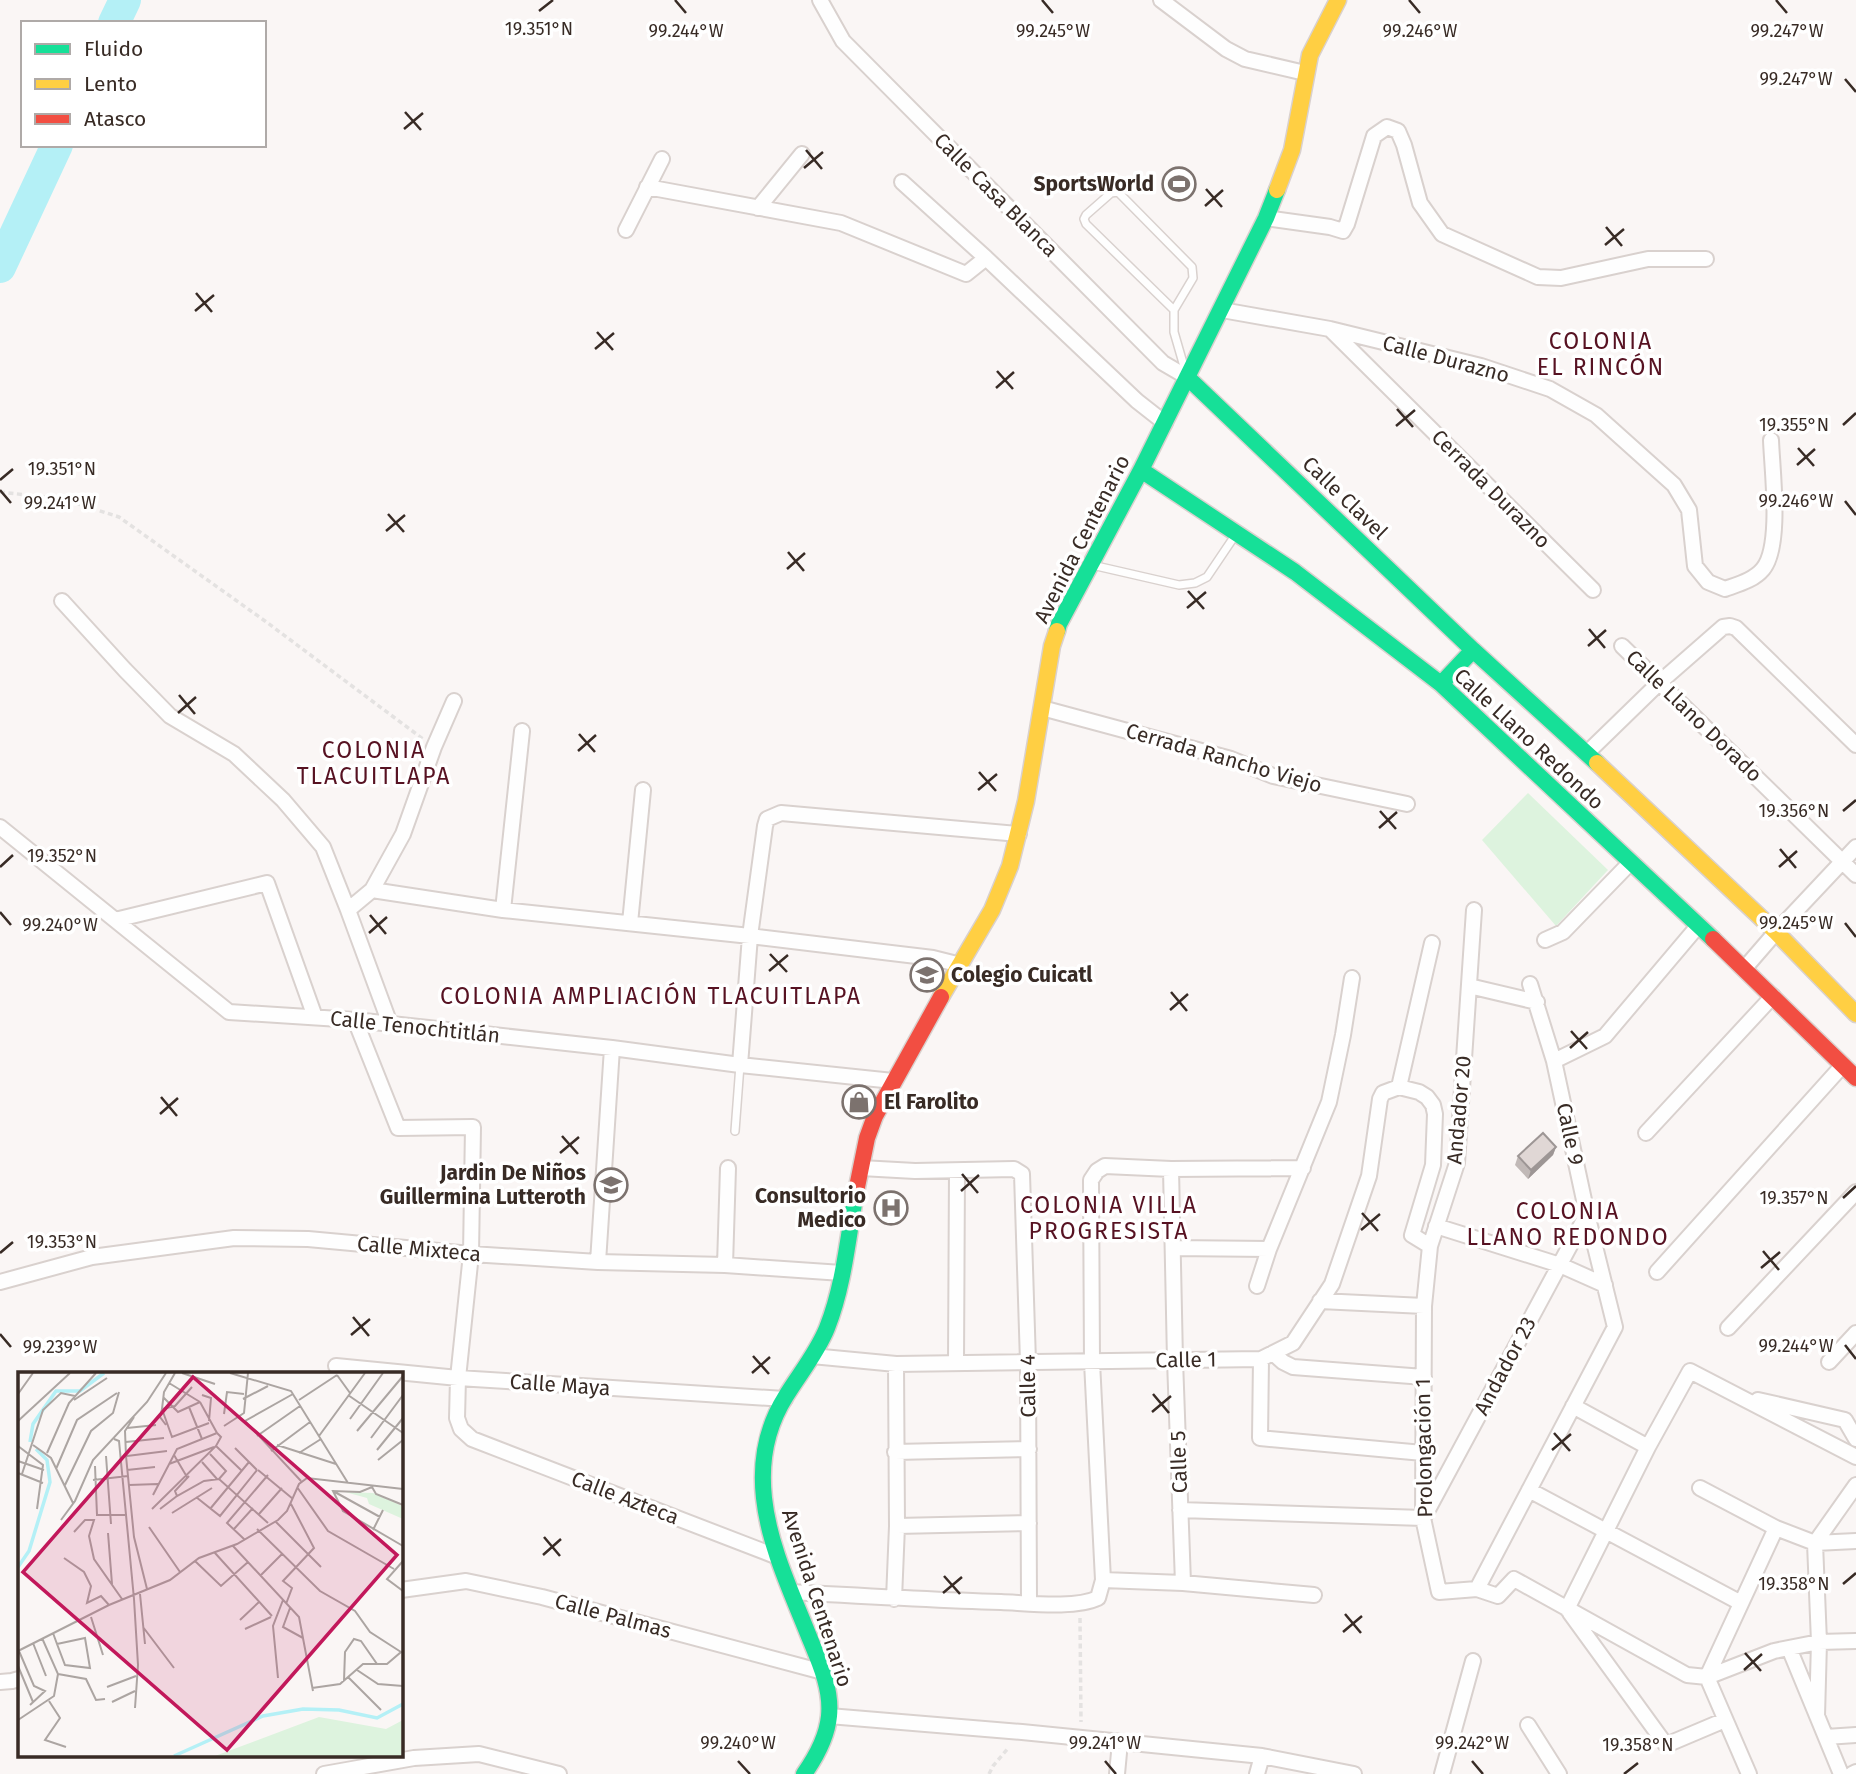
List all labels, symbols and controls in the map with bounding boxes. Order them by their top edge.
text: 19.351°N [505,18,573,40]
text: 99.244°W [648,20,724,42]
text: 99.245°W [1016,20,1090,42]
text: 99.246°W [1383,20,1458,42]
text: 99.247°W [1750,20,1824,42]
legend [21,21,266,147]
text: Fluido [84,36,143,62]
text: 99.247°W [1759,68,1833,90]
text: Lento [84,71,137,97]
text: Atasco [84,106,146,132]
street label: Calle Casa Blanca [928,127,1064,263]
sports icon: SportsWorld [1160,165,1198,203]
place label: SportsWorld [1034,171,1154,197]
district label: COLONIA EL RINCÓN [1537,327,1665,381]
street label: Calle Durazno [1380,330,1512,388]
text: 19.355°N [1759,414,1829,436]
street label: Cerrada Durazno [1426,424,1556,554]
street label: Avenida Centenario [1028,451,1136,627]
street label: Calle Clavel [1297,451,1393,545]
text: 19.351°N [28,458,96,480]
text: 99.246°W [1759,490,1834,512]
text: 99.241°W [24,492,96,514]
street label: Calle Llano Dorado [1621,644,1767,788]
street label: Calle Llano Redondo [1449,663,1609,815]
street label: Cerrada Rancho Viejo [1123,718,1325,798]
district label: COLONIA TLACUITLAPA [297,736,451,790]
text: 19.356°N [1759,800,1829,822]
text: 19.352°N [27,845,97,867]
text: 99.245°W [1759,912,1833,934]
text: 99.240°W [22,914,98,936]
school or university icon: Colegio Cuicatl [908,956,946,994]
place label: Colegio Cuicatl [951,962,1093,988]
district label: COLONIA AMPLIACIÓN TLACUITLAPA [440,981,862,1010]
street label: Calle Tenochtitlán [329,1005,501,1049]
street label: Andador 20 [1441,1055,1477,1165]
shop icon: El Farolito [840,1083,878,1121]
place label: El Farolito [884,1089,979,1115]
street label: Calle 9 [1551,1100,1589,1168]
place label: Jardin De Niños Guillermina Lutteroth [380,1160,586,1210]
school or university icon: Jardin De Niños Guillermina Lutteroth [592,1166,630,1204]
place label: Consultorio Medico [755,1183,866,1233]
text: 19.357°N [1759,1187,1829,1209]
hospital icon: Consultorio Medico [872,1189,910,1227]
district label: COLONIA VILLA PROGRESISTA [1020,1191,1198,1245]
district label: COLONIA LLANO REDONDO [1466,1197,1670,1251]
text: 19.353°N [27,1231,97,1253]
street label: Calle Mixteca [356,1231,482,1267]
street label: Andador 23 [1468,1312,1542,1420]
text: 99.244°W [1758,1335,1834,1357]
text: 99.239°W [23,1336,97,1358]
street label: Calle 1 [1155,1346,1217,1374]
street label: Calle 4 [1014,1354,1042,1418]
street label: Calle Maya [509,1369,611,1401]
inset map [18,1372,402,1756]
street label: Prolongación 1 [1410,1378,1438,1518]
street label: Calle 5 [1165,1430,1193,1494]
street label: Calle Azteca [568,1466,682,1530]
street label: Avenida Centenario [776,1506,858,1690]
text: 19.358°N [1758,1573,1830,1595]
street label: Calle Palmas [552,1588,674,1644]
text: 99.240°W [700,1732,776,1754]
text: 99.241°W [1069,1732,1141,1754]
text: 99.242°W [1435,1732,1509,1754]
text: 19.358°N [1602,1734,1674,1756]

